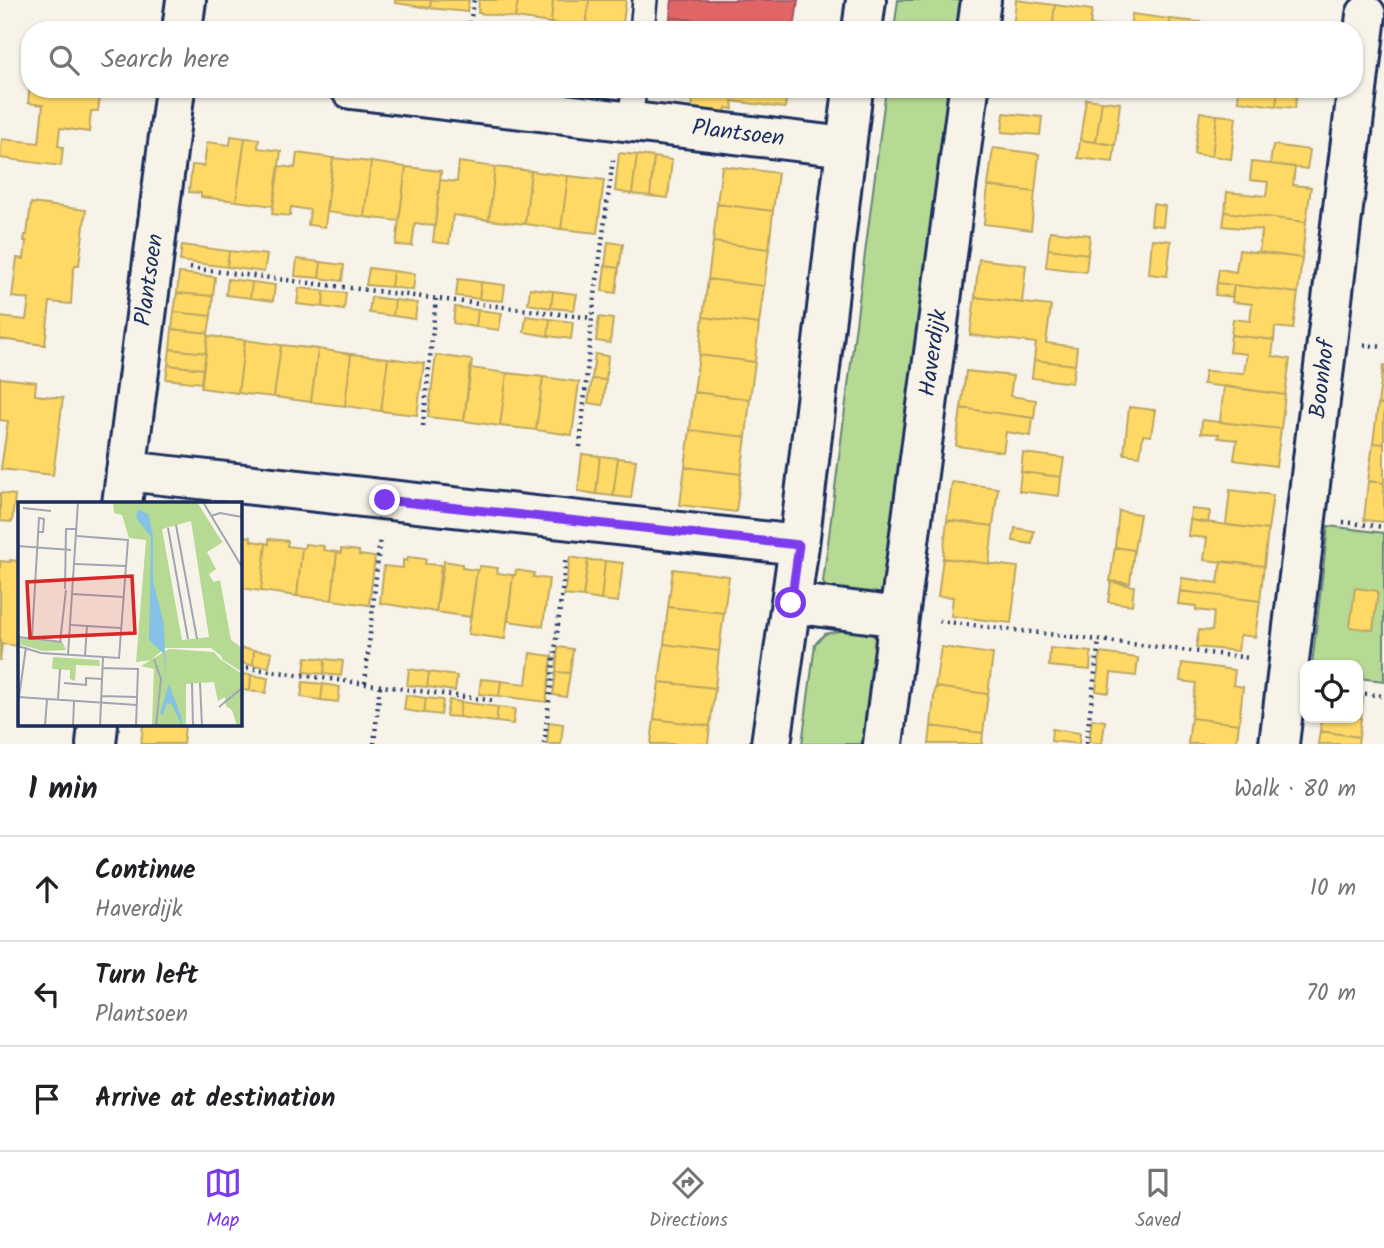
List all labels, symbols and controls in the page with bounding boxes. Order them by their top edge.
search box [21,21,1363,98]
text: Search here [101,39,229,81]
icon: search [45,41,83,79]
street label: Plantsoen [690,110,786,158]
street label: Plantsoen [126,231,174,329]
street label: Haverdijk [910,307,958,399]
street label: Boonhof [1300,335,1346,420]
route end [369,484,400,515]
inset map [18,502,242,726]
route start [775,587,806,618]
map controls [1300,660,1363,723]
button: locate [1300,660,1363,723]
text: 1 min [28,766,98,814]
text: Walk · 80 m [1234,772,1356,808]
text: Continue [95,850,196,892]
icon: ahead [28,870,66,908]
text: 10 m [1310,871,1356,907]
text: Haverdijk [95,892,182,928]
text: Turn left [95,955,198,997]
icon: left [28,975,66,1013]
text: 70 m [1306,976,1356,1012]
text: Plantsoen [95,997,188,1033]
text: Arrive at destination [95,1078,335,1120]
icon: arrive [28,1080,66,1118]
tab: Map [204,1164,242,1236]
tab: Directions [649,1164,728,1236]
tab: Saved [1135,1164,1180,1236]

